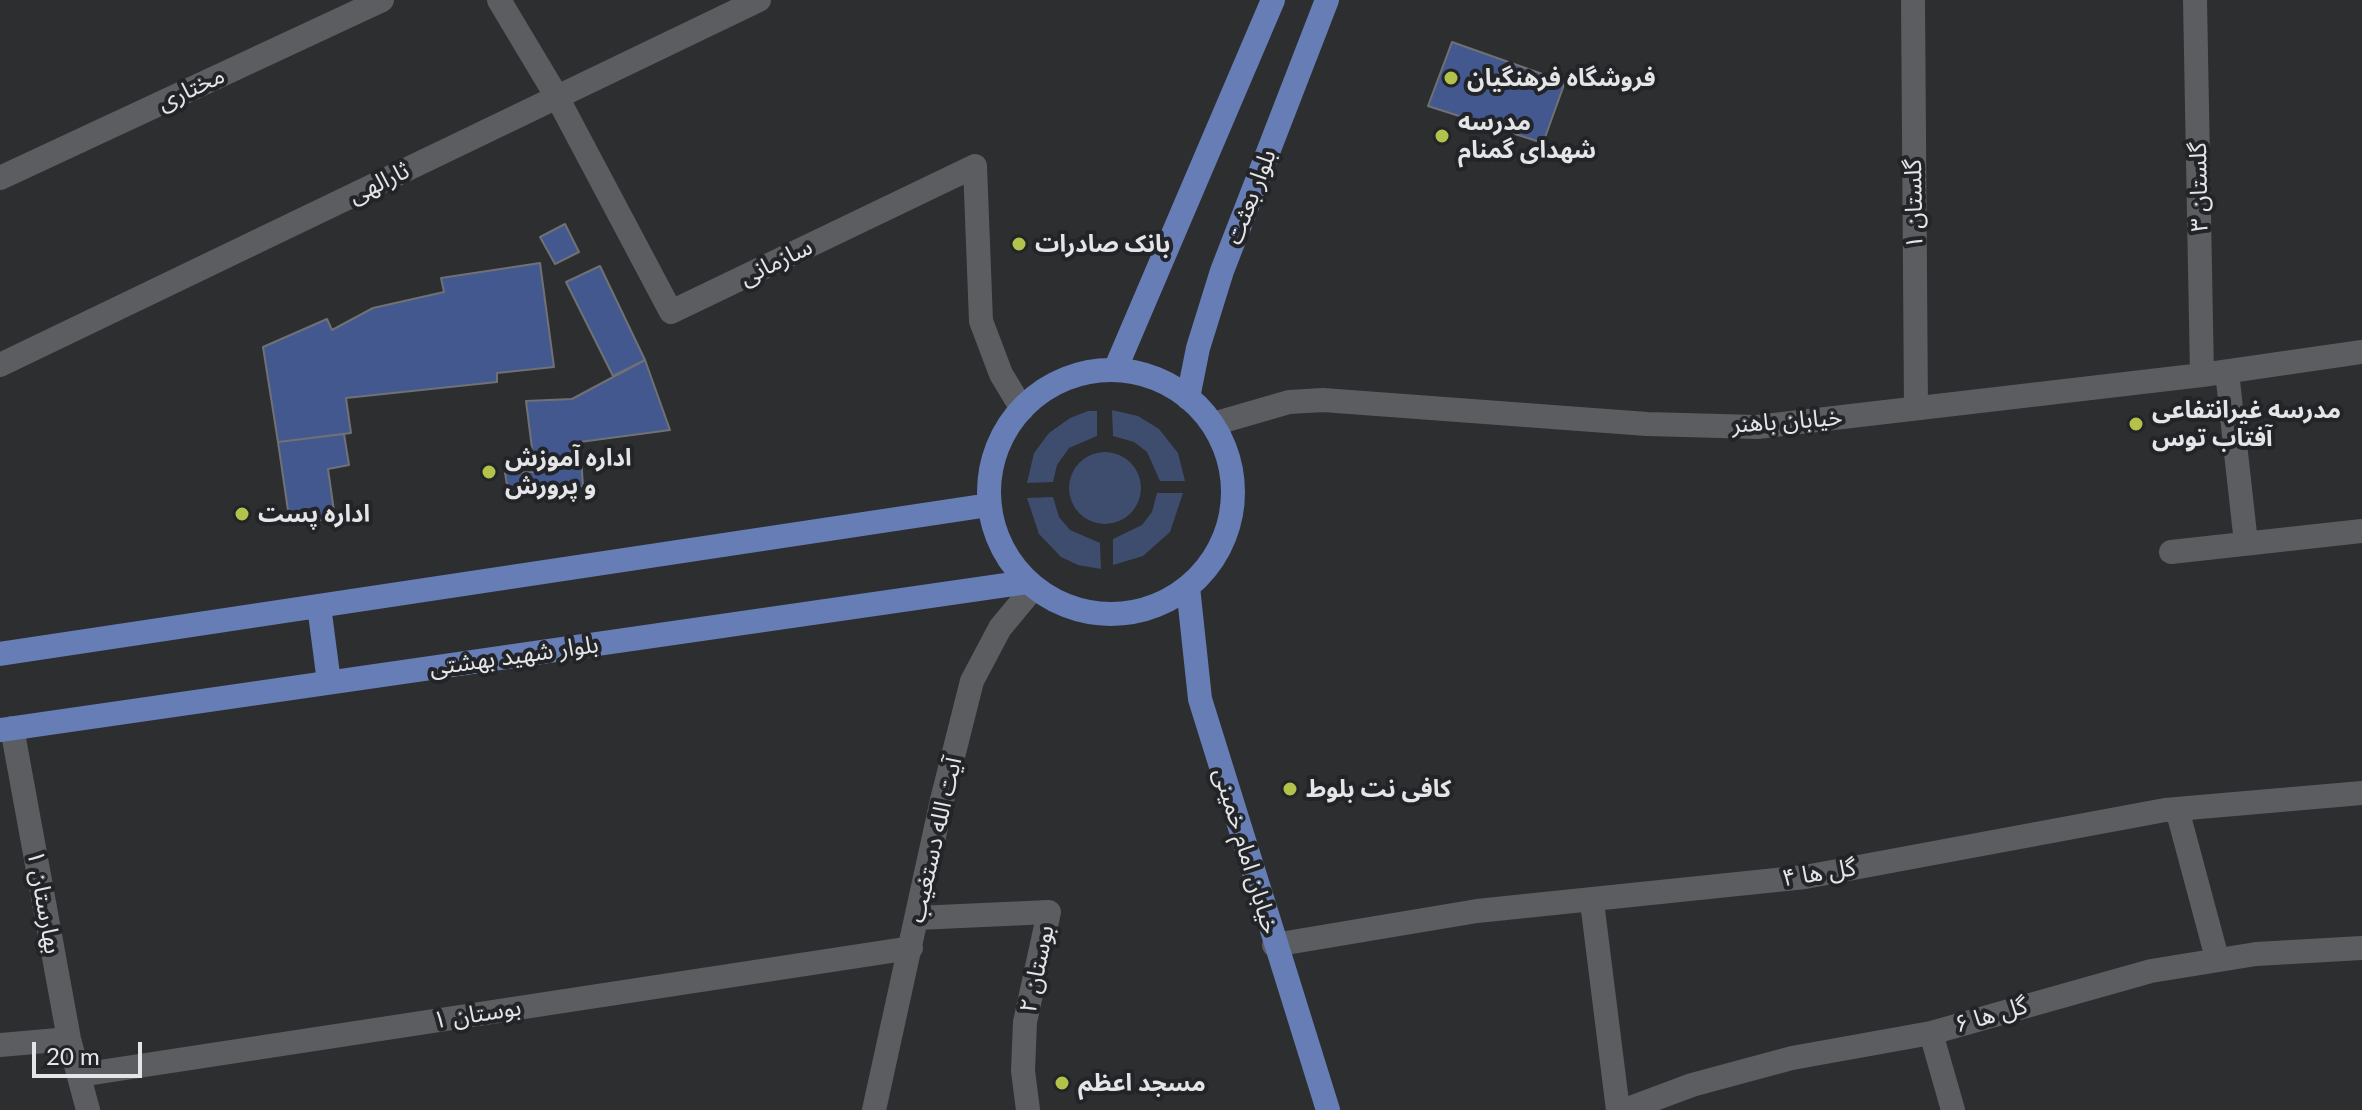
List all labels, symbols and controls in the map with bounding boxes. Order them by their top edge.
street label: مختاری [153,61,229,117]
place label: فروشگاه فرهنگیان [1467,64,1656,92]
marker: فروشگاه فرهنگیان [1442,69,1460,87]
place label: مدرسه شهدای گمنام [1458,108,1596,164]
marker: مدرسه شهدای گمنام [1433,127,1451,145]
street label: گلستان ۳ [2184,142,2214,232]
street label: بلوار بعثت [1220,145,1282,249]
street label: ثارالهی [344,156,414,210]
street label: گلستان ۱ [1899,159,1929,249]
place label: بانک صادرات [1035,230,1170,258]
street label: سازمانی [735,232,817,292]
marker: بانک صادرات [1010,235,1028,253]
place label: مدرسه غیرانتفاعی آفتاب توس [2152,396,2341,452]
street label: خیابان باهنر [1731,403,1843,439]
marker: مدرسه غیرانتفاعی آفتاب توس [2127,415,2145,433]
place label: اداره آموزش و پرورش [505,444,632,500]
marker: اداره آموزش و پرورش [480,463,498,481]
place label: اداره پست [258,500,370,528]
marker: اداره پست [233,505,251,523]
street label: بلوار شهید بهشتی [428,630,600,682]
street label: آیت الله دستغیب [902,754,968,926]
street label: خیابان امام خمینی [1207,765,1285,937]
place label: کافی نت بلوط [1306,775,1451,803]
marker: کافی نت بلوط [1281,780,1299,798]
street label: بهارستان ۱ [21,848,67,956]
street label: گل ها ۴ [1780,853,1858,893]
street label: بوستان ۲ [1014,923,1060,1015]
street label: گل ها ۶ [1951,991,2031,1039]
street label: بوستان ۱ [431,993,523,1035]
scale bar [36,1026,146,1076]
text: 20 m [46,1041,100,1070]
place label: مسجد اعظم [1078,1069,1206,1097]
marker: مسجد اعظم [1053,1074,1071,1092]

